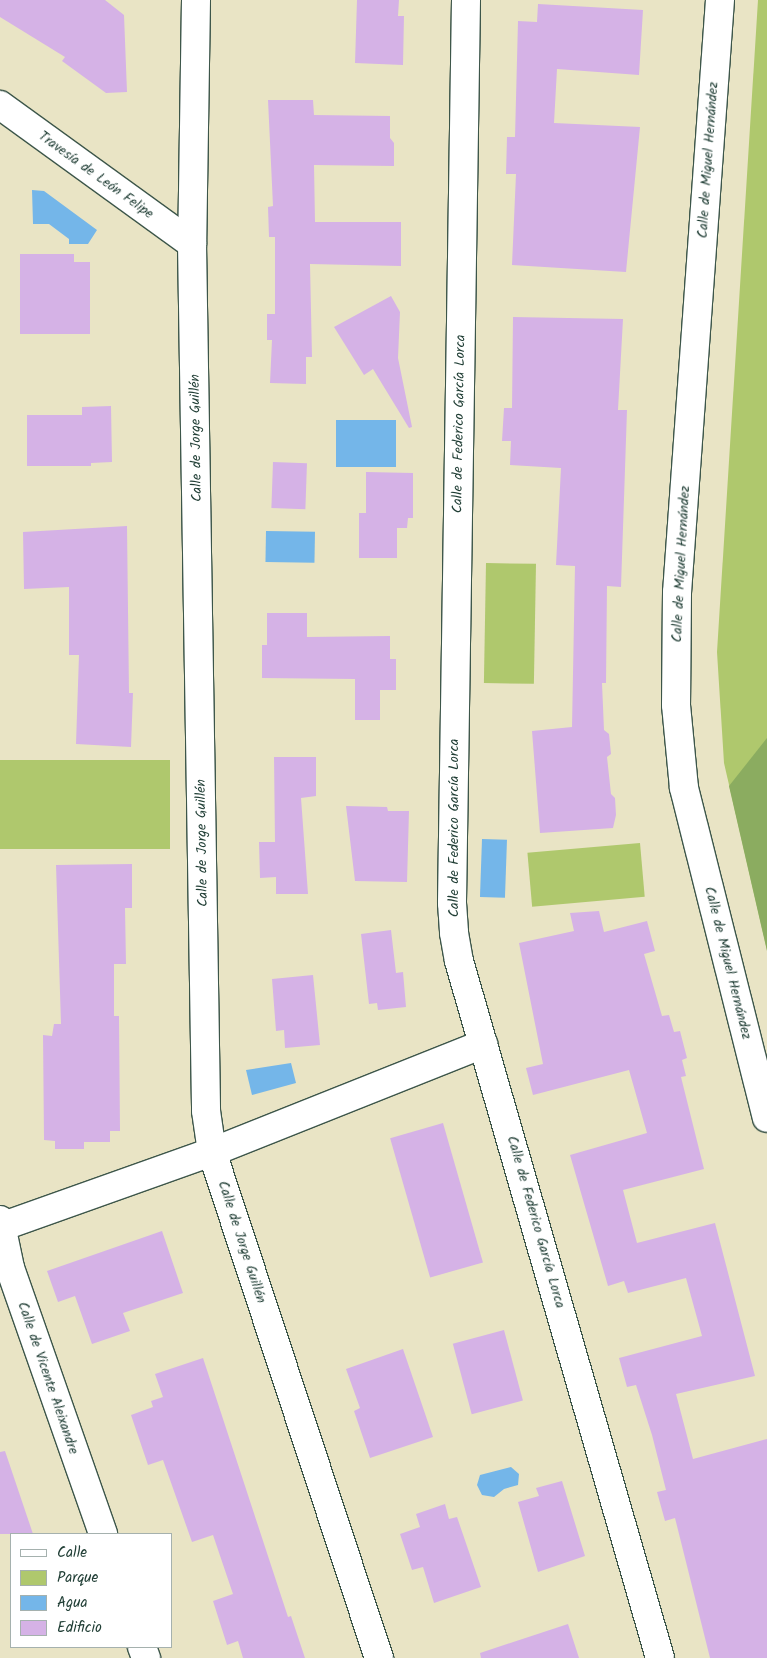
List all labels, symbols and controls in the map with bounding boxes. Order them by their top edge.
street label: Calle de Miguel Hernández [694,81,722,239]
street label: Travesía de León Felipe [35,128,157,222]
street label: Calle de Federico García Lorca [449,335,469,513]
street label: Calle de Jorge Guillén [186,374,206,502]
street label: Calle de Miguel Hernández [669,485,693,643]
street label: Calle de Federico García Lorca [446,739,462,917]
street label: Calle de Jorge Guillén [192,779,212,907]
street label: Calle de Miguel Hernández [701,885,755,1041]
street label: Calle de Federico García Lorca [503,1134,569,1310]
street label: Calle de Jorge Guillén [214,1179,270,1305]
street label: Calle de Vicente Aleixandre [14,1300,82,1456]
legend [10,1533,172,1648]
text: Calle [57,1541,87,1565]
text: Parque [57,1566,98,1590]
text: Agua [57,1591,88,1615]
text: Edificio [57,1616,102,1640]

